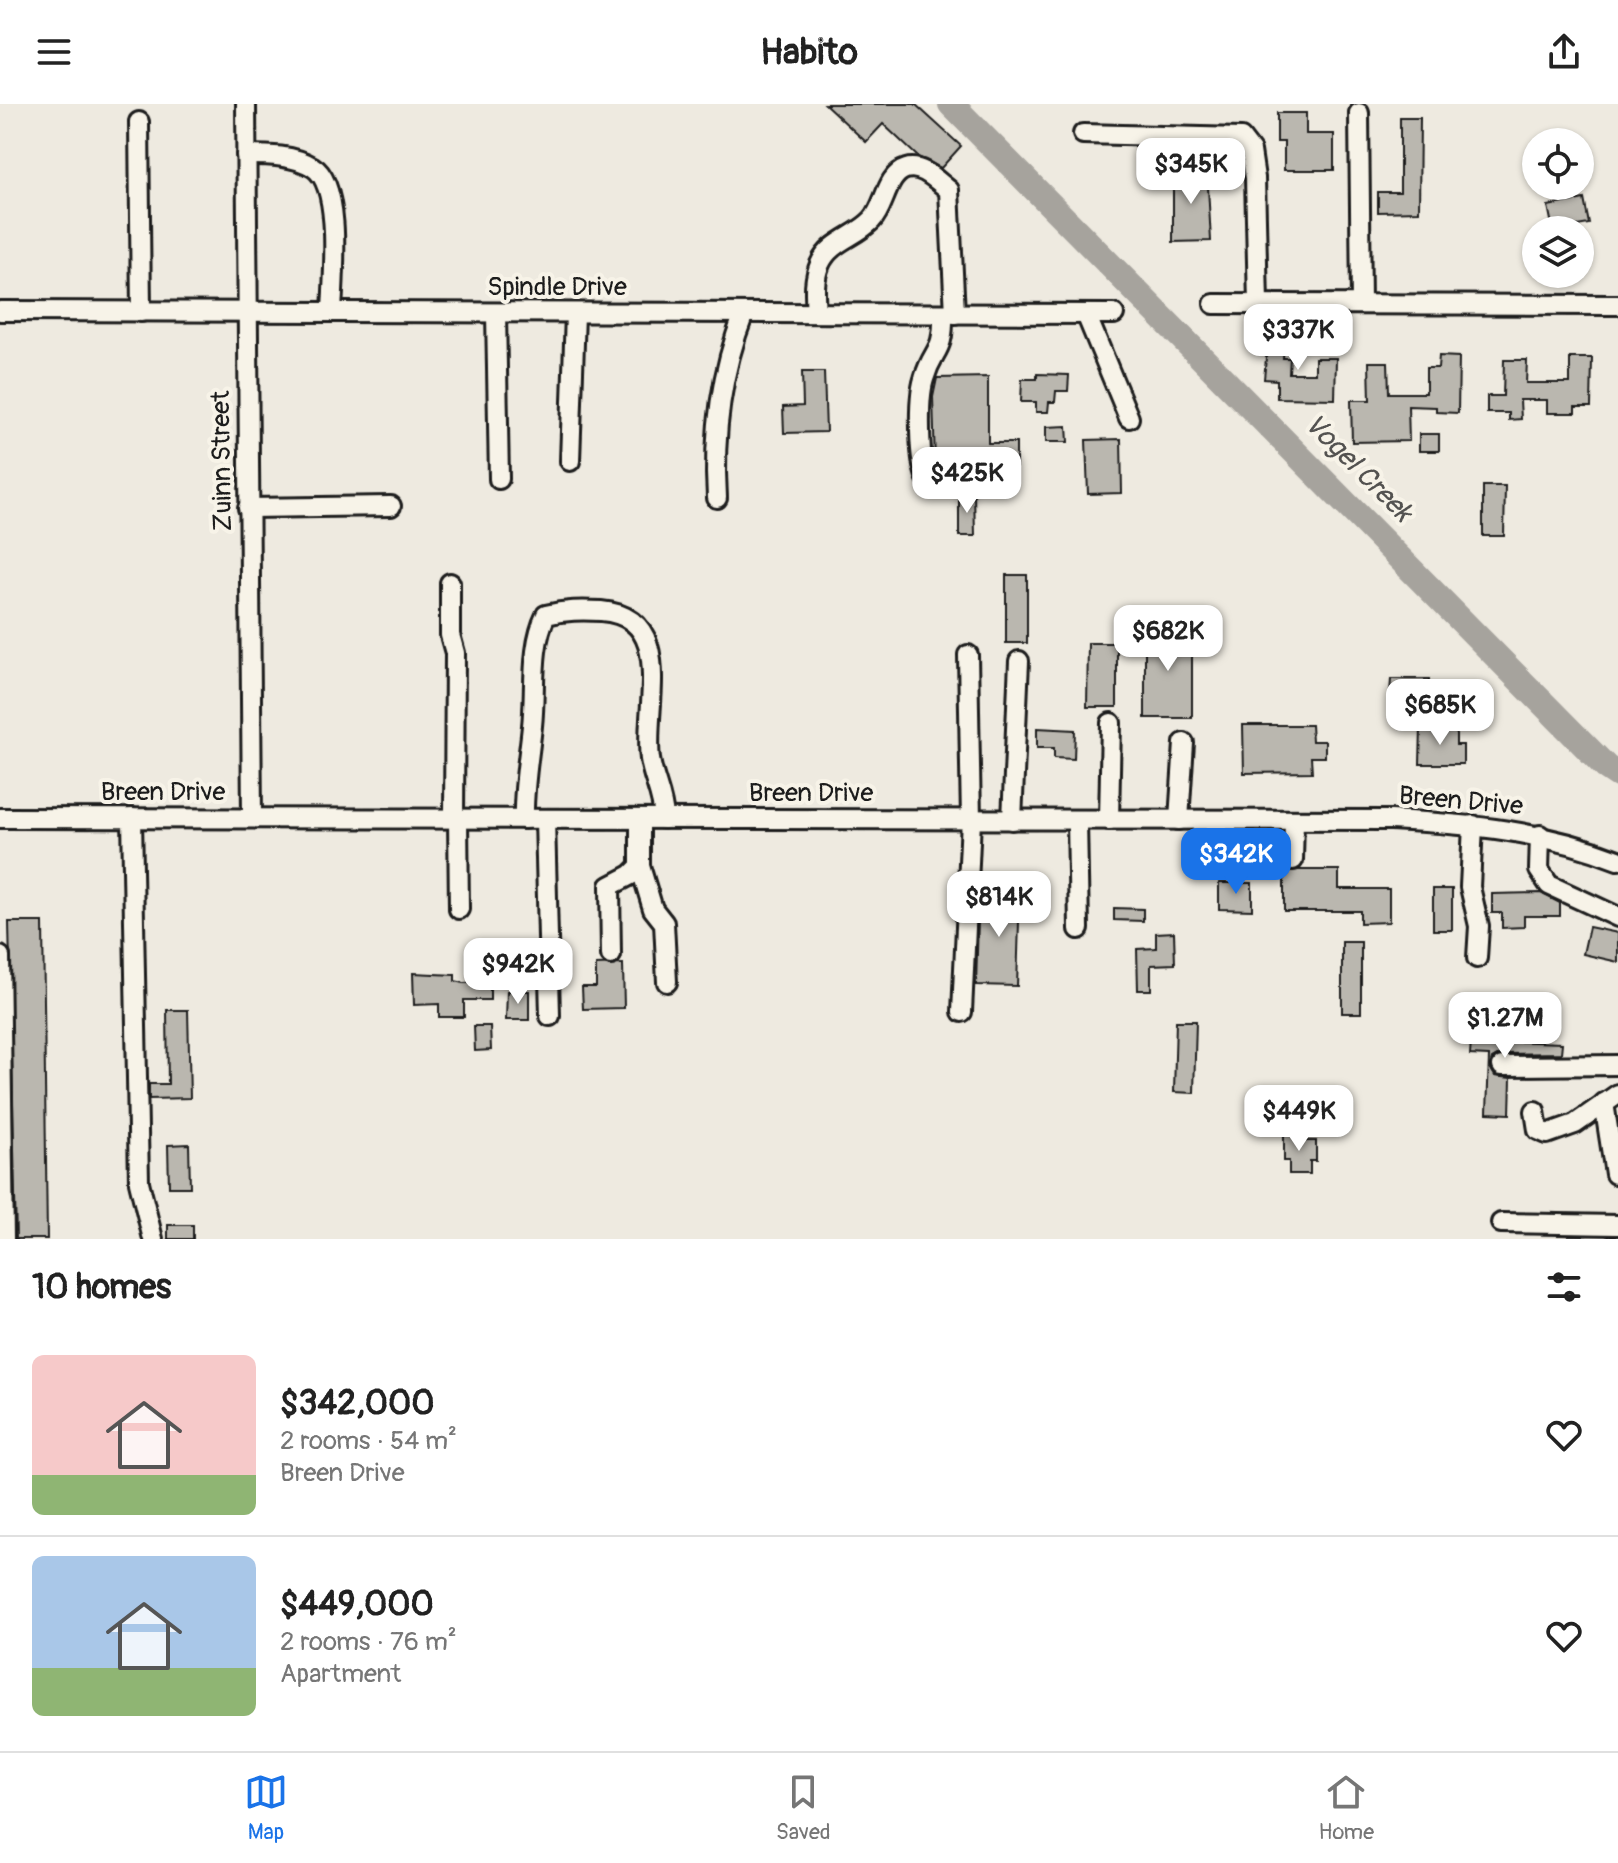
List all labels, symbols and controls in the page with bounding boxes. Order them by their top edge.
icon: menu [32,30,76,74]
text: Habito [760,30,858,75]
icon: share [1542,30,1586,74]
map controls [1522,128,1594,288]
button: locate [1522,128,1594,200]
pin: $345K [1135,138,1247,206]
text: $345K [1154,148,1228,180]
button: layers [1522,216,1594,288]
street label: Spindle Drive [487,271,627,303]
pin: $337K [1242,304,1354,372]
text: $337K [1262,314,1334,346]
street label: Zuinn Street [205,390,239,532]
water label: Vogel Creek [1297,407,1421,531]
pin: $425K [911,447,1023,515]
text: $425K [930,457,1004,489]
pin: $682K [1112,605,1224,673]
text: $682K [1132,615,1204,647]
pin: $685K [1384,679,1496,747]
text: $685K [1404,689,1476,721]
street label: Breen Drive [101,776,225,808]
street label: Breen Drive [749,777,873,809]
street label: Breen Drive [1398,780,1525,822]
pin: $342K [1180,828,1292,896]
text: $342K [1199,838,1273,870]
pin: $814K [943,871,1055,939]
text: $814K [965,881,1033,913]
pin: $942K [462,938,574,1006]
text: $942K [482,948,554,980]
pin: $1.27M [1440,992,1570,1060]
text: $1.27M [1467,1002,1543,1034]
pin: $449K [1243,1085,1355,1153]
text: $449K [1262,1095,1336,1127]
icon: filters [1542,1265,1586,1309]
text: 10 homes [32,1266,171,1309]
text: $342,000 [280,1382,434,1425]
icon: home [96,1387,192,1483]
icon: heart [1542,1413,1586,1457]
text: 2 rooms · 54 m² [280,1425,457,1457]
text: Breen Drive [280,1457,404,1489]
text: $449,000 [280,1583,434,1626]
icon: home [96,1588,192,1684]
icon: heart [1542,1614,1586,1658]
text: 2 rooms · 76 m² [280,1626,457,1658]
text: Apartment [280,1658,401,1690]
tab: Map [244,1770,288,1846]
tab: Saved [776,1770,831,1846]
tab: Home [1319,1770,1374,1846]

